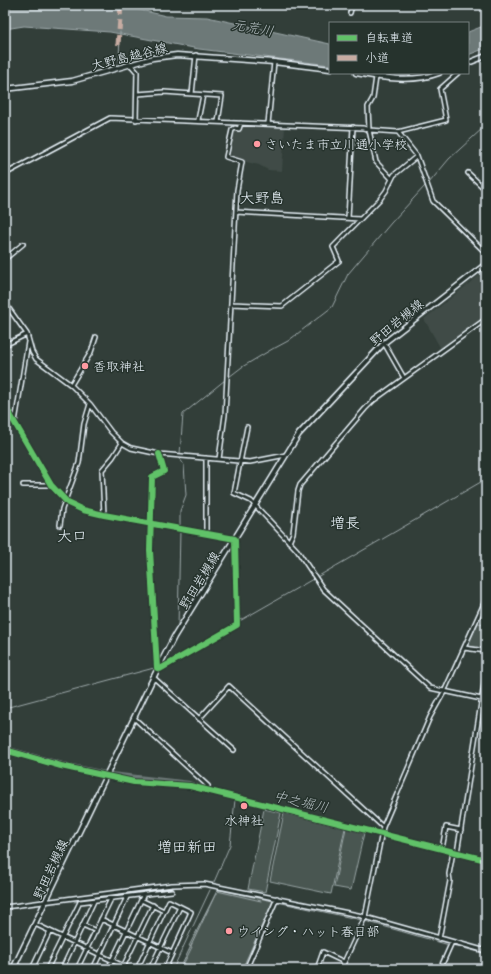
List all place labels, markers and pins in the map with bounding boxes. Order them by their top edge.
place label: さいたま市立川通小学校 [265,135,407,153]
marker: さいたま市立川通小学校 [252,139,262,149]
place label: 香取神社 [93,357,145,375]
marker: 香取神社 [80,361,90,371]
marker: 水神社 [239,801,249,811]
place label: 水神社 [224,811,264,829]
place label: ウイング・ハット春日部 [237,922,379,940]
marker: ウイング・ハット春日部 [224,926,234,936]

